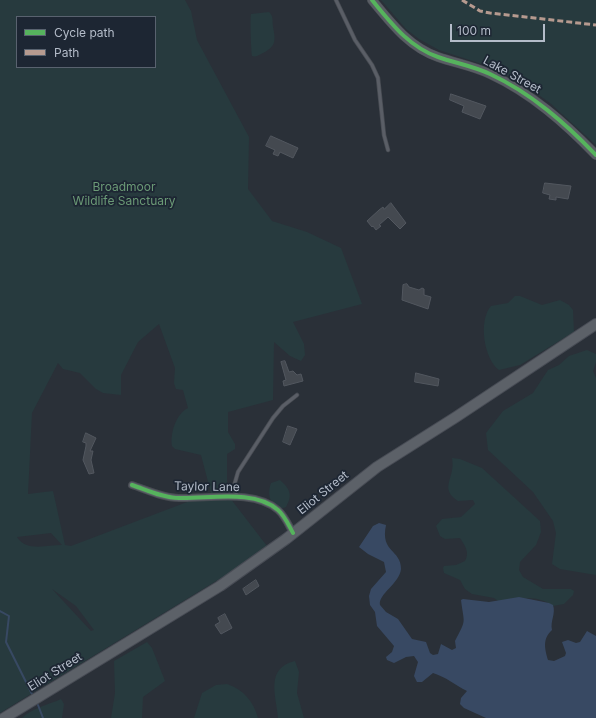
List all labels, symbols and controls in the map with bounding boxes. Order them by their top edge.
legend [16,16,156,68]
scale bar [452,16,547,42]
text: 100 m [457,23,491,38]
text: Cycle path [54,25,115,40]
text: Path [54,45,79,60]
street label: Lake Street [480,53,544,97]
park label: Broadmoor Wildlife Sanctuary [73,180,175,208]
street label: Eliot Street [295,468,351,518]
street label: Taylor Lane [174,479,240,495]
street label: Eliot Street [25,650,85,694]

